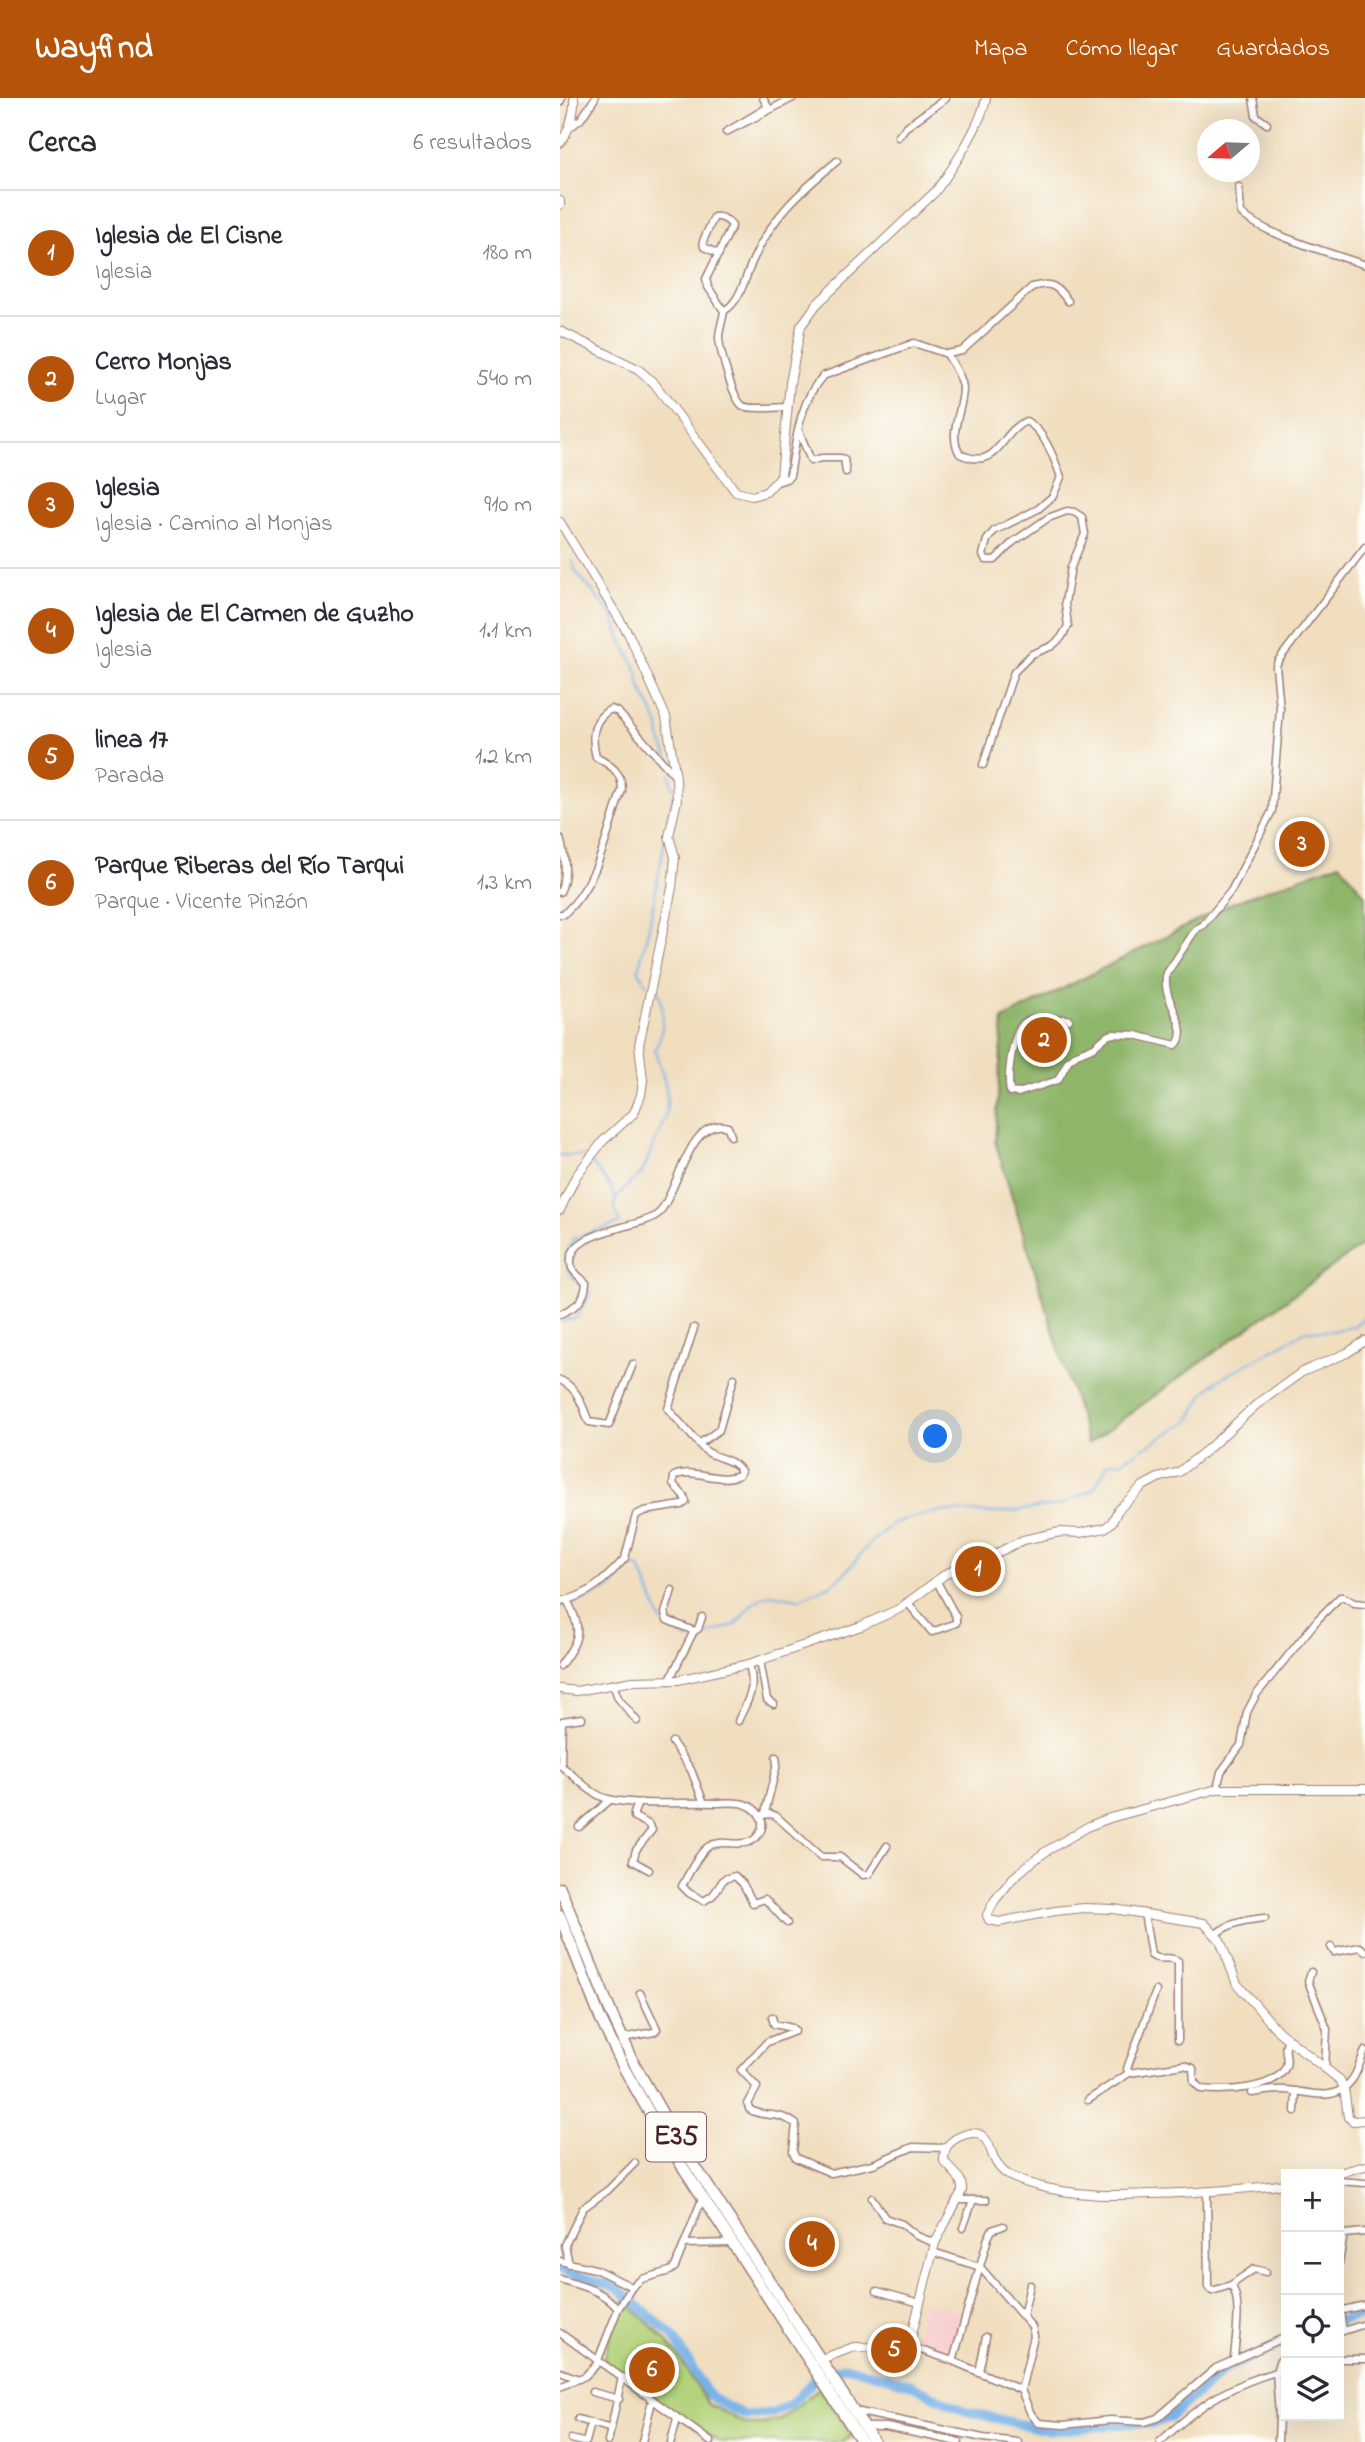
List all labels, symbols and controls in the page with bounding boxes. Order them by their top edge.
text: Wayfind [35,25,153,73]
text: Mapa [974,32,1027,67]
text: Cómo llegar [1065,32,1178,67]
text: Guardados [1216,32,1330,67]
north arrow [1197,119,1260,182]
text: Cerca [28,122,97,166]
text: 6 resultados [413,127,532,160]
text: Iglesia de El Cisne [95,218,282,256]
text: 1 [47,237,55,270]
text: 180 m [483,237,532,270]
text: Iglesia [95,256,152,289]
text: Cerro Monjas [95,344,232,382]
text: 2 [45,363,57,396]
text: 540 m [476,363,532,396]
text: Lugar [95,382,147,415]
text: Iglesia [95,470,160,508]
text: 3 [46,489,56,522]
text: 910 m [484,489,532,522]
text: Iglesia · Camino al Monjas [95,508,333,541]
text: Iglesia de El Carmen de Guzho [95,596,414,634]
text: 4 [46,615,56,648]
text: 1.1 km [479,615,532,648]
text: Iglesia [95,634,152,667]
text: linea 17 [95,722,168,760]
text: 5 [44,741,58,774]
text: 1.2 km [475,741,532,774]
text: Parada [95,760,164,793]
pin: 3 [1279,818,1325,870]
text: Parque Riberas del Río Tarqui [95,848,404,886]
text: 6 [46,867,56,900]
text: 1.3 km [477,867,532,900]
text: Parque · Vicente Pinzón [95,886,308,919]
pin: 2 [1021,1014,1067,1066]
your location [918,1419,952,1453]
pin: 1 [955,1543,1001,1595]
road number: E35 [646,2112,706,2162]
map controls [1281,2169,1344,2421]
button: + [1281,2169,1344,2232]
pin: 4 [789,2218,835,2270]
button: − [1281,2232,1344,2295]
button: locate [1281,2295,1344,2358]
pin: 5 [871,2324,917,2376]
pin: 6 [629,2344,675,2396]
button: layers [1281,2358,1344,2421]

